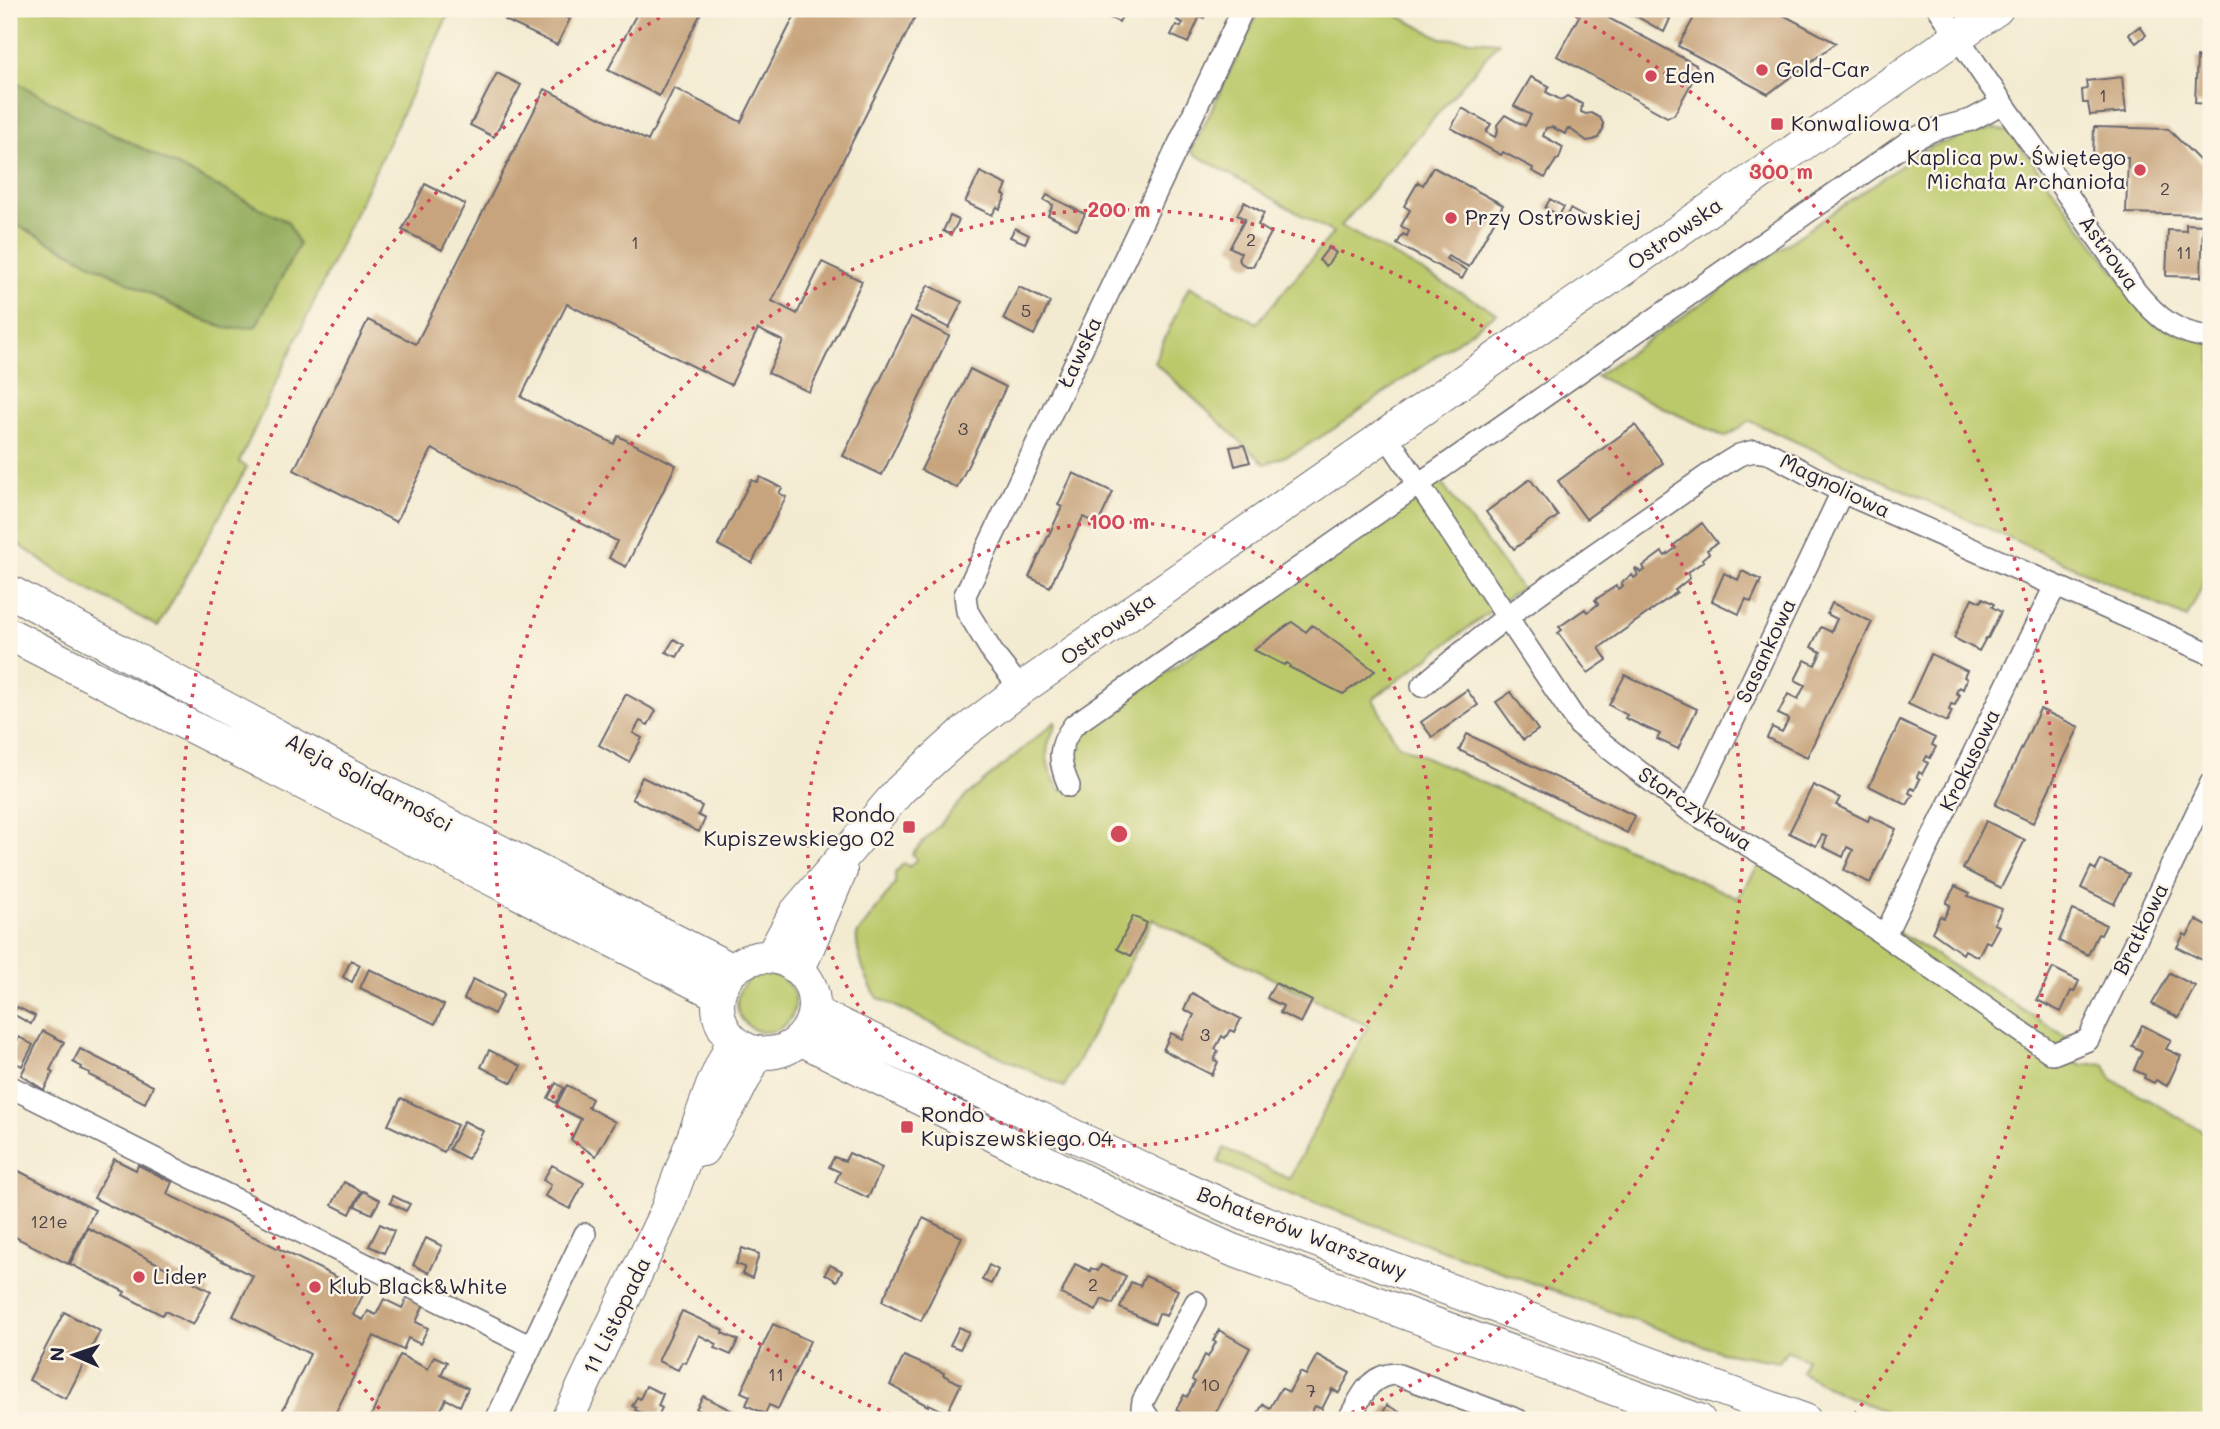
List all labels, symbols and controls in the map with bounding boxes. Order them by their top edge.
place label: Gold-Car [1776,55,1870,82]
place label: Eden [1665,61,1715,88]
marker: Gold-Car [1754,62,1770,78]
marker: Eden [1643,68,1659,84]
house number: 1 [2099,83,2107,107]
place label: Konwaliowa 01 [1791,109,1940,136]
marker: Konwaliowa 01 [1769,116,1785,132]
place label: Kaplica pw. Świętego Michała Archanioła [1907,143,2126,194]
text: 300 m [1749,157,1813,184]
marker: Kaplica pw. Świętego Michała Archanioła [2132,162,2148,178]
house number: 2 [2160,176,2170,200]
street label: Ostrowska [1621,190,1727,275]
text: 200 m [1088,195,1150,222]
place label: Przy Ostrowskiej [1465,203,1641,230]
street label: Astrowa [2074,209,2147,295]
marker: Przy Ostrowskiej [1443,210,1459,226]
house number: 2 [1246,227,1256,251]
house number: 1 [631,230,639,254]
house number: 11 [2176,240,2192,264]
house number: 5 [1021,298,1031,322]
street label: Ławska [1051,312,1107,391]
house number: 3 [958,416,968,440]
street label: Magnoliowa [1776,446,1895,523]
text: 100 m [1089,507,1149,534]
street label: Ostrowska [1054,585,1160,670]
street label: Sasankowa [1729,594,1801,707]
street label: Krokusowa [1932,704,2005,815]
street label: Aleja Solidarności [281,726,458,837]
street label: Storczykowa [1634,760,1758,856]
place label: Rondo Kupiszewskiego 02 [703,800,895,851]
marker: Rondo Kupiszewskiego 02 [901,819,917,835]
centre of rings [1107,822,1131,846]
street label: Bratkowa [2106,878,2173,979]
house number: 3 [1200,1022,1210,1046]
place label: Rondo Kupiszewskiego 04 [921,1100,1114,1151]
marker: Rondo Kupiszewskiego 04 [899,1119,915,1135]
street label: Bohaterów Warszawy [1194,1179,1411,1284]
house number: 121e [30,1209,68,1233]
street label: 11 Listopada [576,1252,656,1378]
place label: Lider [153,1262,207,1289]
marker: Lider [131,1269,147,1285]
place label: Klub Black&White [329,1272,508,1299]
house number: 2 [1088,1272,1098,1296]
marker: Klub Black&White [307,1279,323,1295]
north arrow [38,1320,108,1390]
text: N [44,1347,69,1362]
house number: 11 [768,1362,784,1386]
house number: 10 [1200,1372,1220,1396]
house number: 7 [1306,1378,1316,1402]

